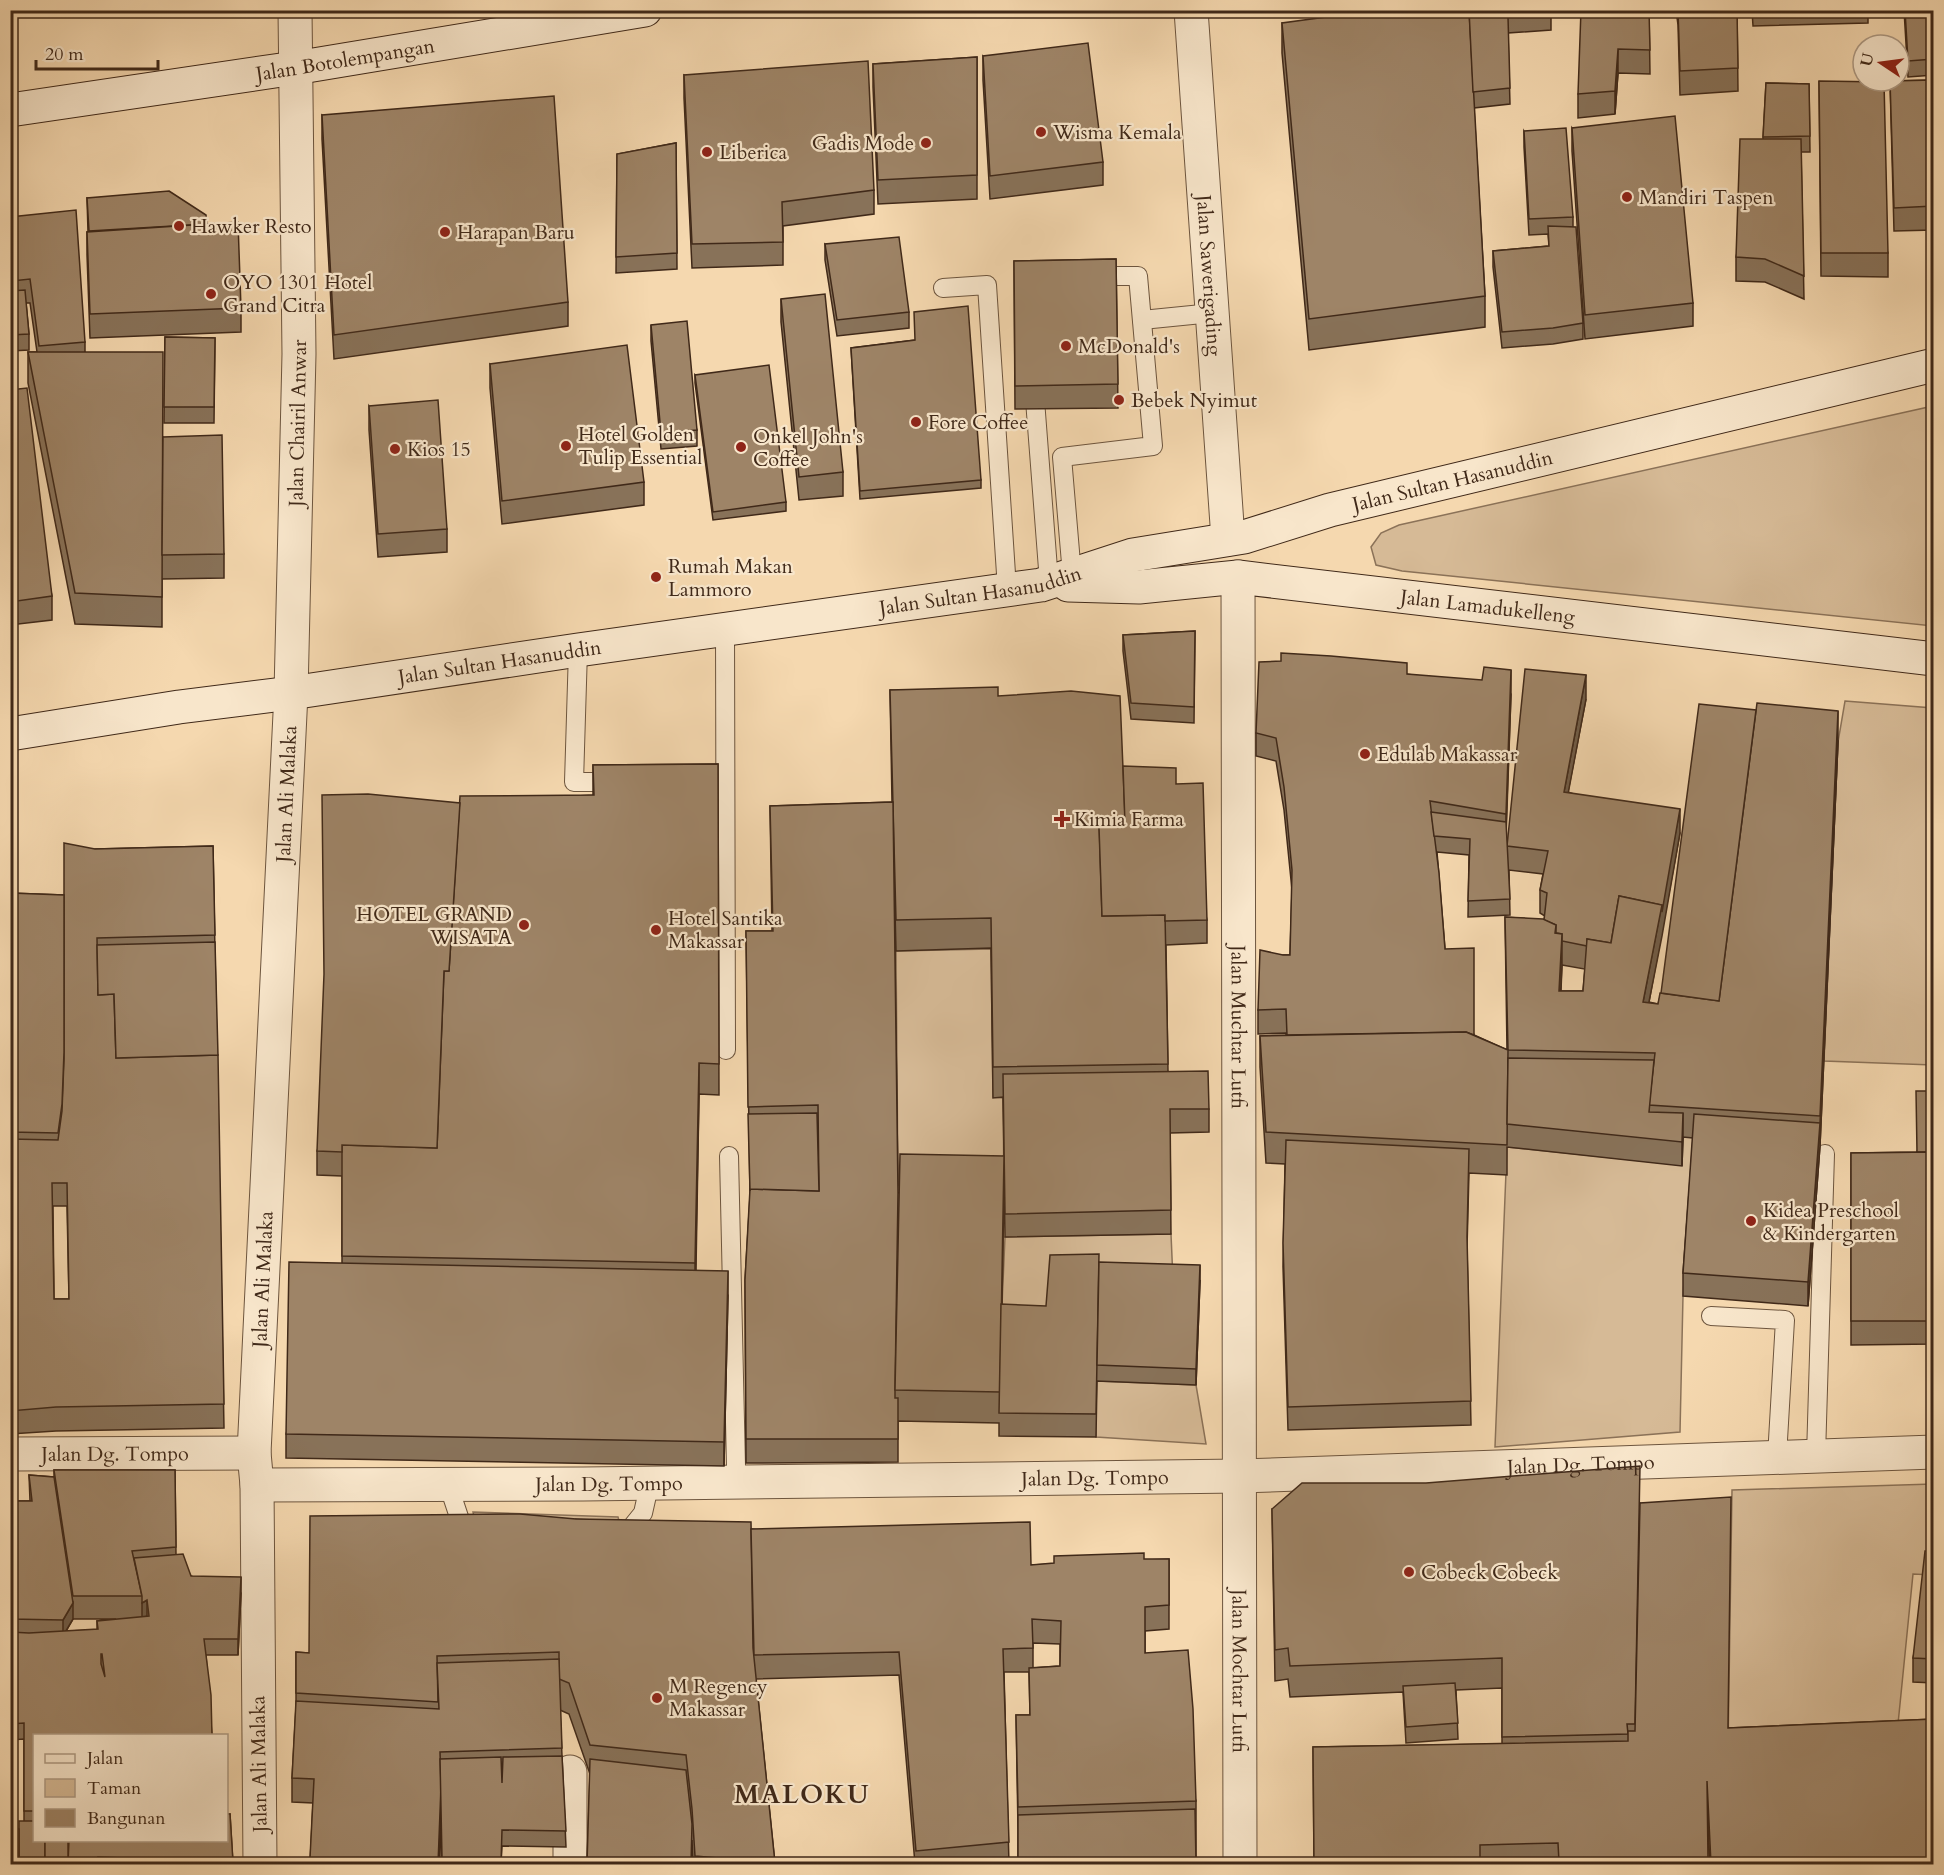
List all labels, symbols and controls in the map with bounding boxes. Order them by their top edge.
street label: Jalan Botolempangan [251,31,437,88]
scale bar [36,33,158,71]
north arrow [1851,33,1911,93]
text: 20 m [45,42,84,67]
text: U [1855,51,1880,69]
place label: Wisma Kemala [1052,119,1182,146]
marker: Wisma Kemala [1034,125,1048,139]
place label: Gadis Mode [812,130,914,157]
marker: Gadis Mode [919,136,933,150]
place label: Liberica [719,139,788,166]
marker: Liberica [700,145,714,159]
place label: Mandiri Taspen [1639,184,1774,211]
marker: Mandiri Taspen [1620,190,1634,204]
street label: Jalan Sawerigading [1190,191,1229,358]
place label: Hawker Resto [191,213,312,240]
marker: Hawker Resto [172,219,186,233]
place label: Harapan Baru [457,219,575,246]
marker: Harapan Baru [438,225,452,239]
place label: OYO 1301 Hotel Grand Citra [223,269,372,319]
marker: OYO 1301 Hotel Grand Citra [204,287,218,301]
place label: McDonald's [1078,333,1180,360]
street label: Jalan Chairil Anwar [282,339,313,510]
marker: McDonald's [1059,339,1073,353]
place label: Bebek Nyimut [1131,387,1258,414]
marker: Bebek Nyimut [1112,393,1126,407]
place label: Fore Coffee [928,409,1028,436]
marker: Fore Coffee [909,415,923,429]
place label: Hotel Golden Tulip Essential [578,421,702,471]
place label: Onkel John's Coffee [753,423,863,473]
place label: Kios 15 [407,436,471,463]
marker: Hotel Golden Tulip Essential [559,439,573,453]
marker: Onkel John's Coffee [734,440,748,454]
marker: Kios 15 [388,442,402,456]
street label: Jalan Sultan Hasanuddin [1347,443,1556,518]
place label: Rumah Makan Lammoro [668,553,794,603]
street label: Jalan Sultan Hasanuddin [874,559,1086,621]
marker: Rumah Makan Lammoro [649,570,663,584]
street label: Jalan Lamadukelleng [1396,582,1577,630]
street label: Jalan Sultan Hasanuddin [393,633,604,691]
street label: Jalan Ali Malaka [269,725,303,866]
place label: Edulab Makassar [1377,741,1518,768]
marker: Edulab Makassar [1358,747,1372,761]
place label: Kimia Farma [1074,806,1184,833]
marker: Kimia Farma [1055,812,1069,826]
place label: HOTEL GRAND WISATA [356,901,513,951]
place label: Hotel Santika Makassar [668,905,783,955]
marker: HOTEL GRAND WISATA [517,918,531,932]
marker: Hotel Santika Makassar [649,923,663,937]
street label: Jalan Muchtar Lutfi [1225,942,1252,1109]
place label: Kidea Preschool & Kindergarten [1763,1197,1899,1247]
street label: Jalan Ali Malaka [245,1210,279,1351]
marker: Kidea Preschool & Kindergarten [1744,1214,1758,1228]
street label: Jalan Dg. Tompo [38,1440,189,1467]
street label: Jalan Dg. Tompo [1503,1448,1655,1480]
street label: Jalan Dg. Tompo [1018,1463,1169,1492]
street label: Jalan Dg. Tompo [532,1469,683,1498]
place label: Cobeck Cobeck [1421,1559,1558,1586]
marker: Cobeck Cobeck [1402,1565,1416,1579]
street label: Jalan Mochtar Lutfi [1226,1586,1253,1753]
place label: M Regency Makassar [669,1673,768,1723]
marker: M Regency Makassar [650,1691,664,1705]
street label: Jalan Ali Malaka [244,1695,274,1836]
legend [33,1734,228,1842]
text: Jalan [84,1746,124,1771]
text: Taman [87,1776,142,1801]
district label: MALOKU [734,1777,870,1812]
text: Bangunan [87,1806,166,1831]

